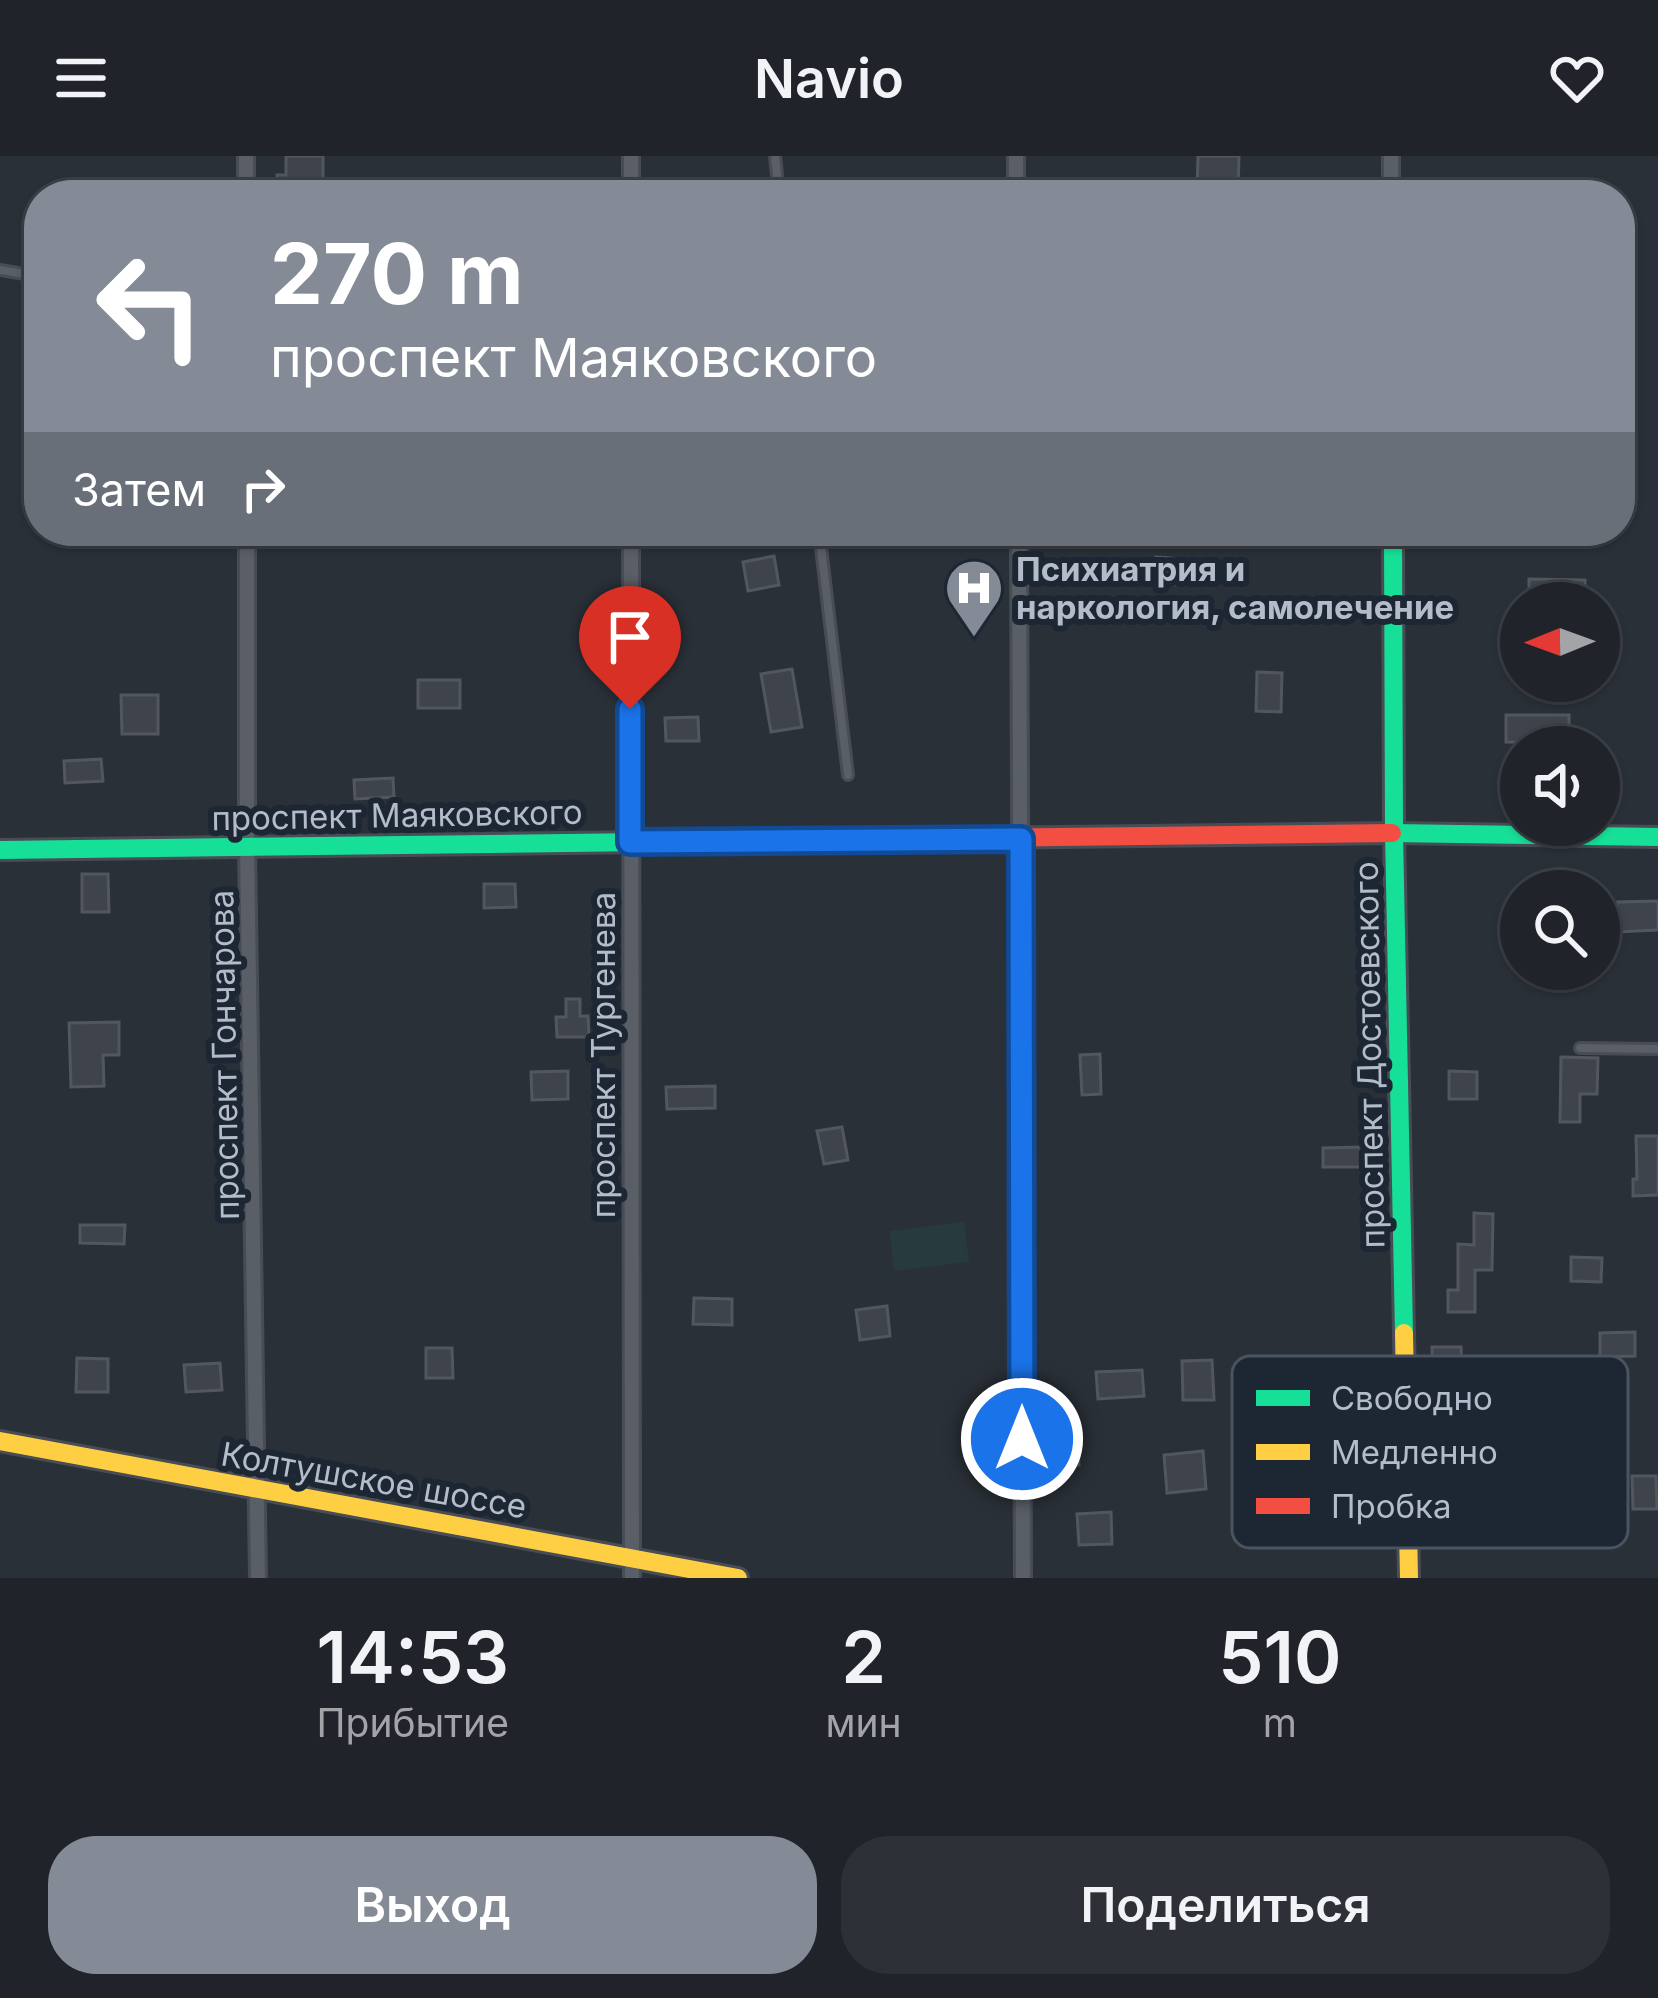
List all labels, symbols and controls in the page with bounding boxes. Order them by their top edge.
icon: menu [48,45,114,111]
icon: heart [1544,45,1610,111]
text: Navio [754,46,904,111]
text: 270 m [270,223,524,324]
icon: left [72,228,228,384]
text: проспект Маяковского [270,325,877,390]
icon: right [230,456,296,522]
text: Затем [72,462,206,517]
place label: Психиатрия и наркология, самолечение [1016,549,1454,627]
hospital icon: Психиатрия и наркология, самолечение [943,557,1005,639]
north arrow [1500,582,1620,702]
map controls [1500,582,1620,990]
pin [579,586,681,709]
icon: arrive [597,604,663,670]
button: sound [1500,726,1620,846]
street label: проспект Маяковского [211,792,583,838]
street label: проспект Достоевского [1346,861,1392,1249]
button: search [1500,870,1620,990]
street label: проспект Гончарова [201,890,247,1220]
street label: проспект Тургенева [583,892,623,1218]
legend [1232,1356,1628,1548]
position arrow [959,1376,1085,1502]
text: Свободно [1331,1378,1493,1418]
text: Медленно [1331,1432,1498,1472]
street label: Колтушское шоссе [218,1433,530,1527]
text: Пробка [1331,1486,1451,1526]
text: 14:53 [317,1613,509,1700]
text: 2 [841,1613,886,1700]
text: 510 [1218,1613,1341,1700]
text: Прибытие [317,1699,509,1746]
text: мин [826,1699,902,1746]
text: m [1263,1699,1297,1746]
button: Выход [48,1836,817,1974]
button: Поделиться [841,1836,1610,1974]

